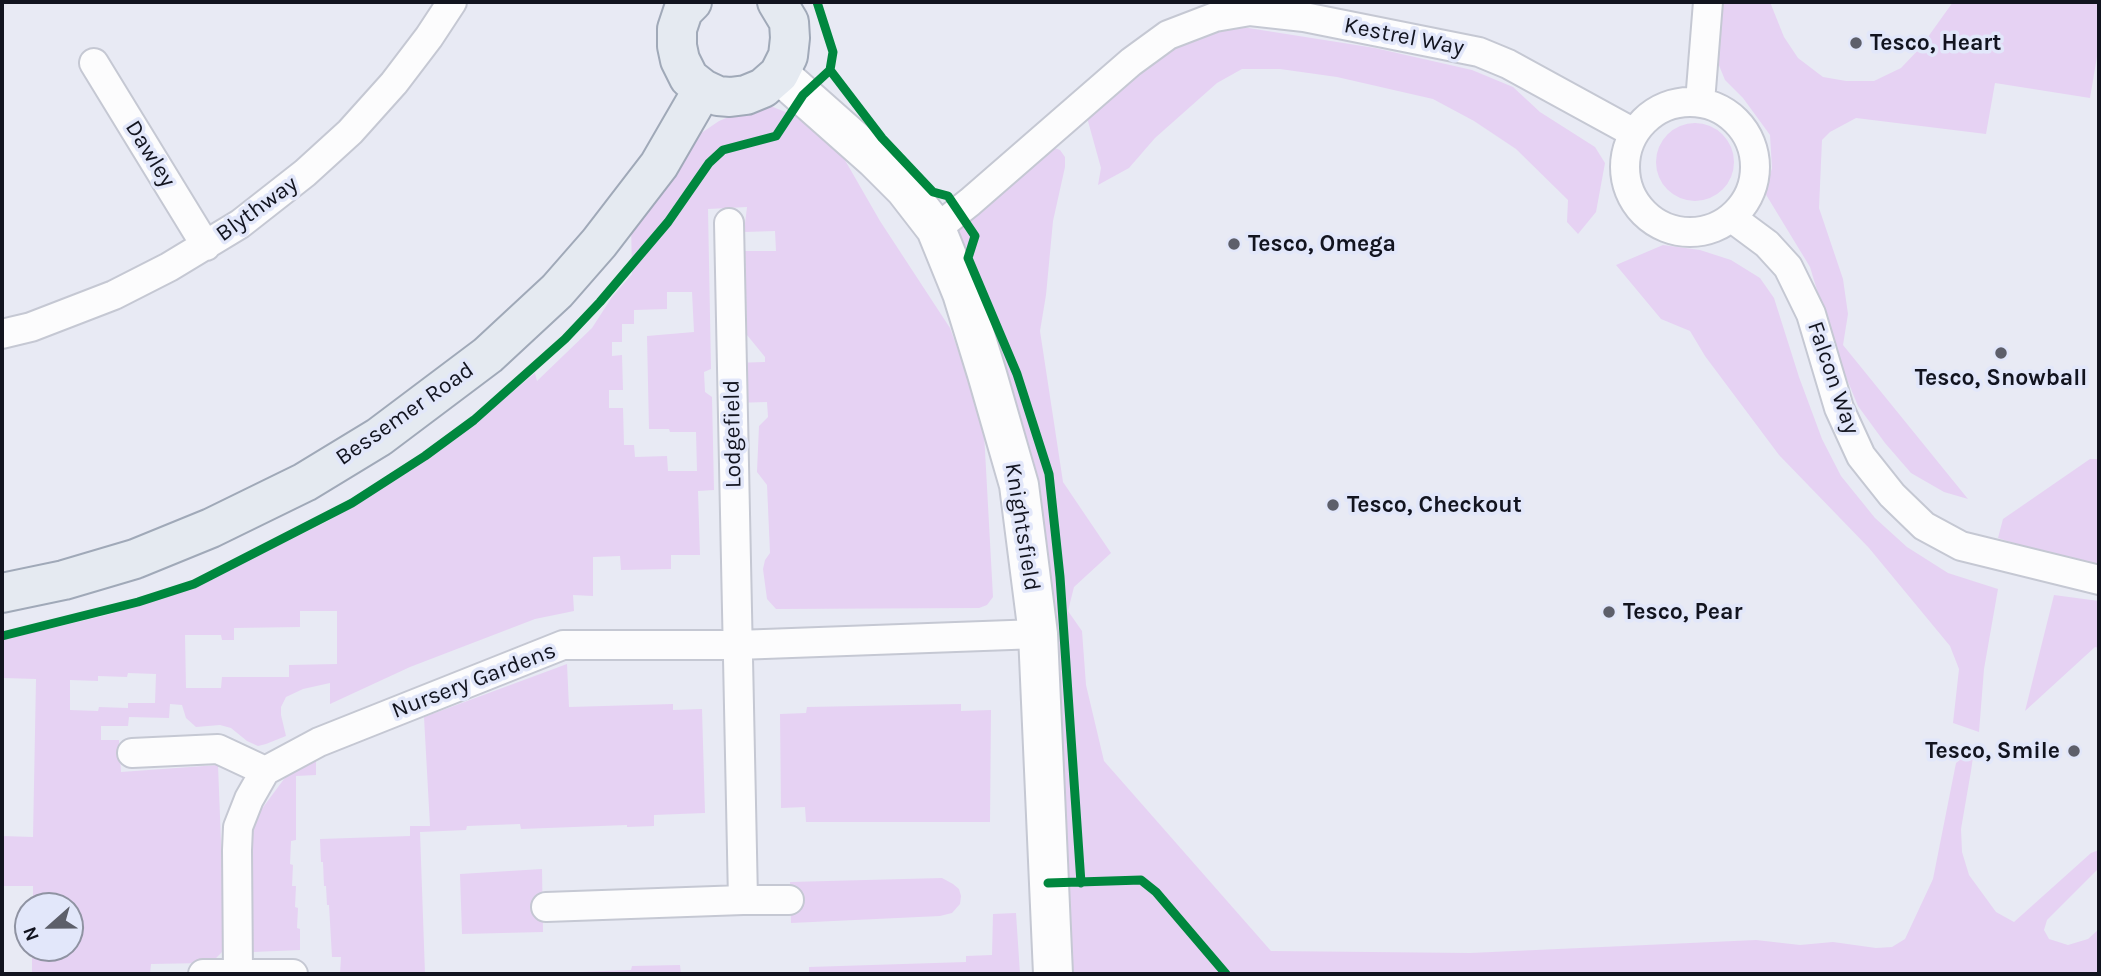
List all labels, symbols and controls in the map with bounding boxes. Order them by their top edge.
street label: Kestrel Way [1342,12,1466,62]
place label: Tesco, Heart [1870,29,2001,57]
marker: Tesco, Heart [1848,35,1864,51]
street label: Dawley [119,116,181,192]
street label: Blythway [211,170,303,248]
place label: Tesco, Omega [1248,230,1396,258]
marker: Tesco, Omega [1226,236,1242,252]
street label: Falcon Way [1801,318,1865,438]
marker: Tesco, Snowball [1993,345,2009,361]
street label: Bessemer Road [331,356,479,472]
place label: Tesco, Snowball [1915,364,2087,392]
street label: Lodgefield [718,380,748,488]
street label: Knightsfield [998,461,1046,593]
place label: Tesco, Checkout [1347,491,1522,519]
marker: Tesco, Checkout [1325,497,1341,513]
place label: Tesco, Pear [1623,598,1742,626]
marker: Tesco, Pear [1601,604,1617,620]
street label: Nursery Gardens [388,637,560,725]
place label: Tesco, Smile [1925,737,2060,765]
marker: Tesco, Smile [2066,743,2082,759]
north arrow [14,892,84,962]
text: N [19,924,44,944]

